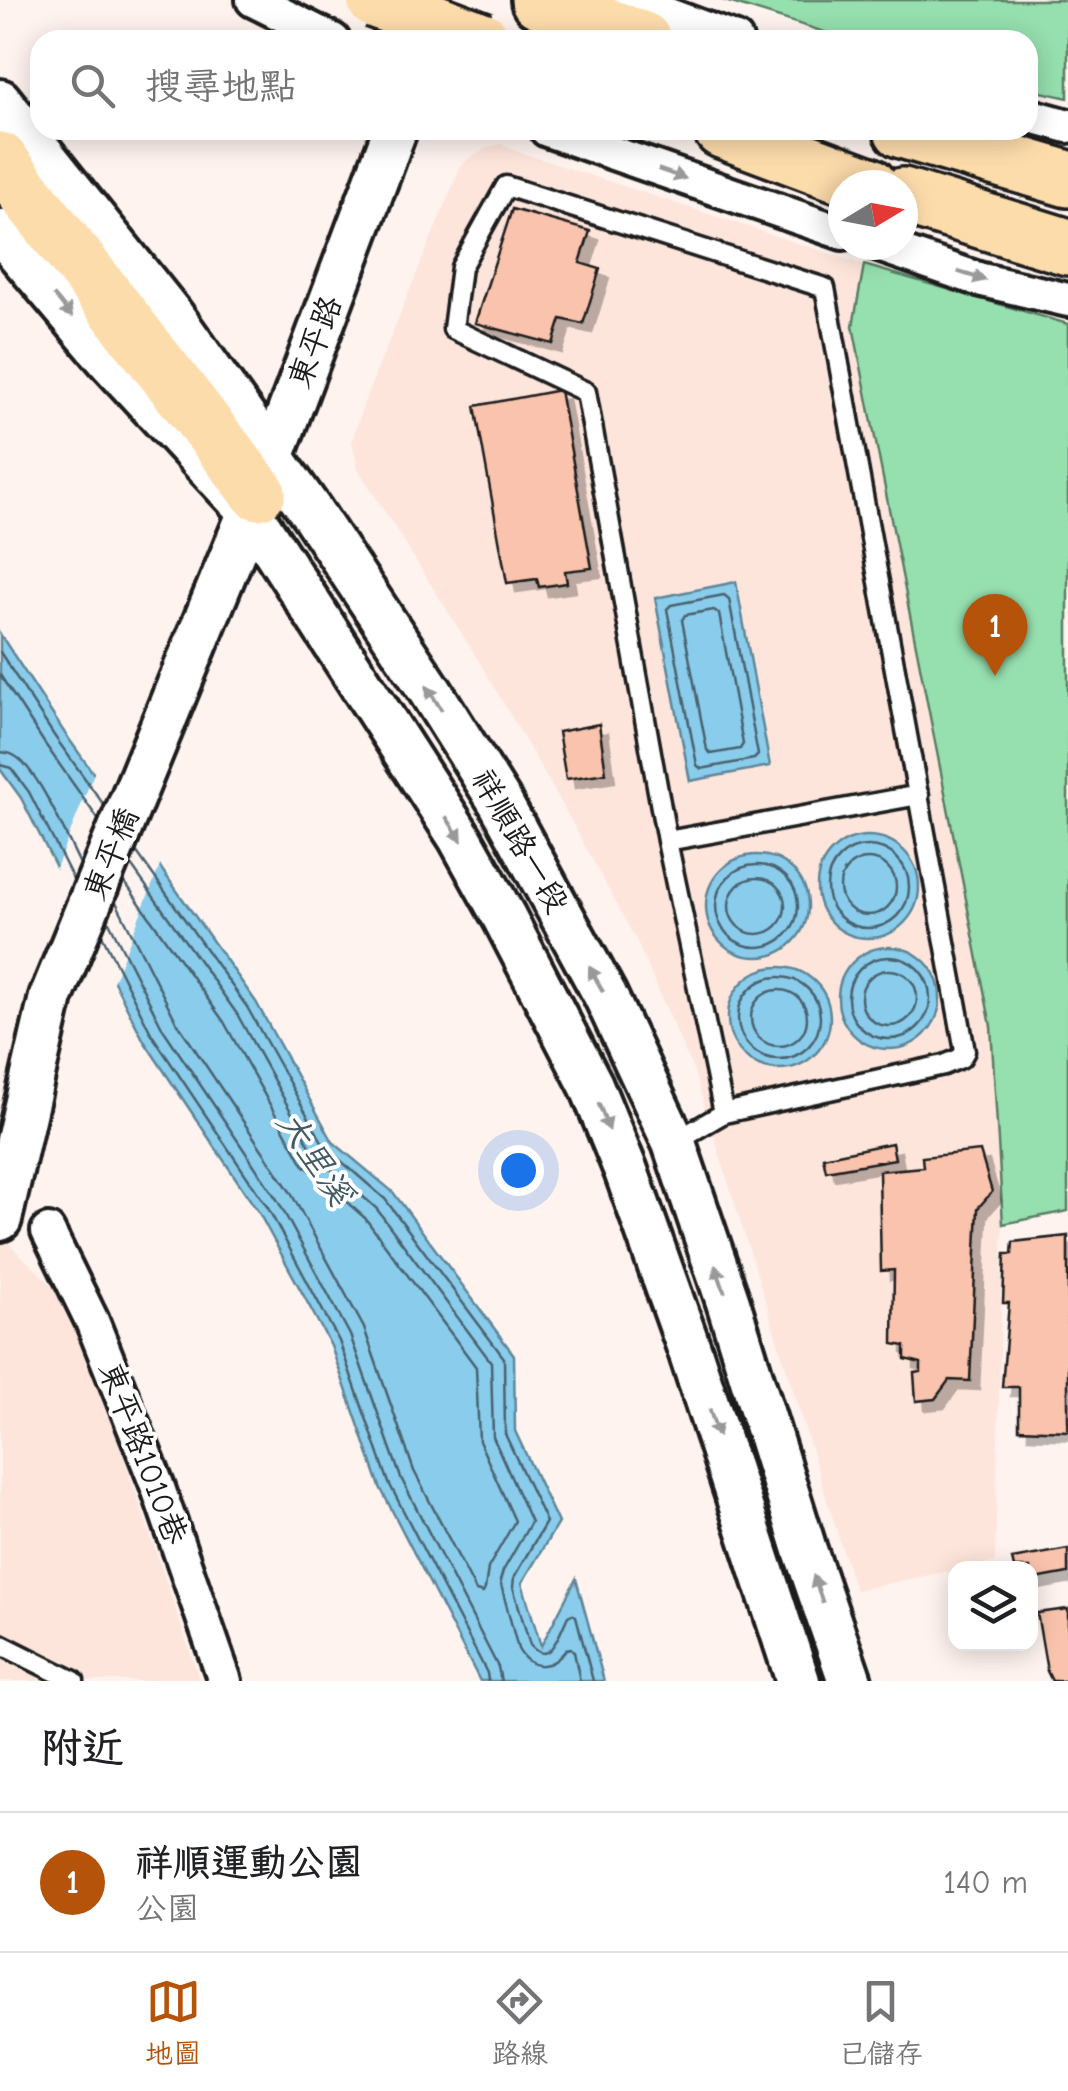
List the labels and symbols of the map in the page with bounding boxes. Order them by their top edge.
one-way arrow [658,168,688,183]
north arrow [828,170,918,260]
one-way arrow [957,269,988,284]
street label: 東平路 [281,291,349,393]
one-way arrow [52,293,73,318]
pin: 1 [962,594,1028,676]
one-way arrow [426,684,444,711]
street label: 祥順路一段 [464,762,576,920]
street label: 東平橋 [76,803,146,905]
one-way arrow [445,816,463,843]
one-way arrow [588,965,606,993]
one-way arrow [597,1102,613,1132]
water label: 大里溪 [269,1103,362,1215]
your location [493,1145,544,1196]
one-way arrow [711,1264,726,1294]
street label: 東平路1010巷 [91,1357,195,1549]
one-way arrow [707,1408,722,1438]
one-way arrow [810,1573,825,1603]

